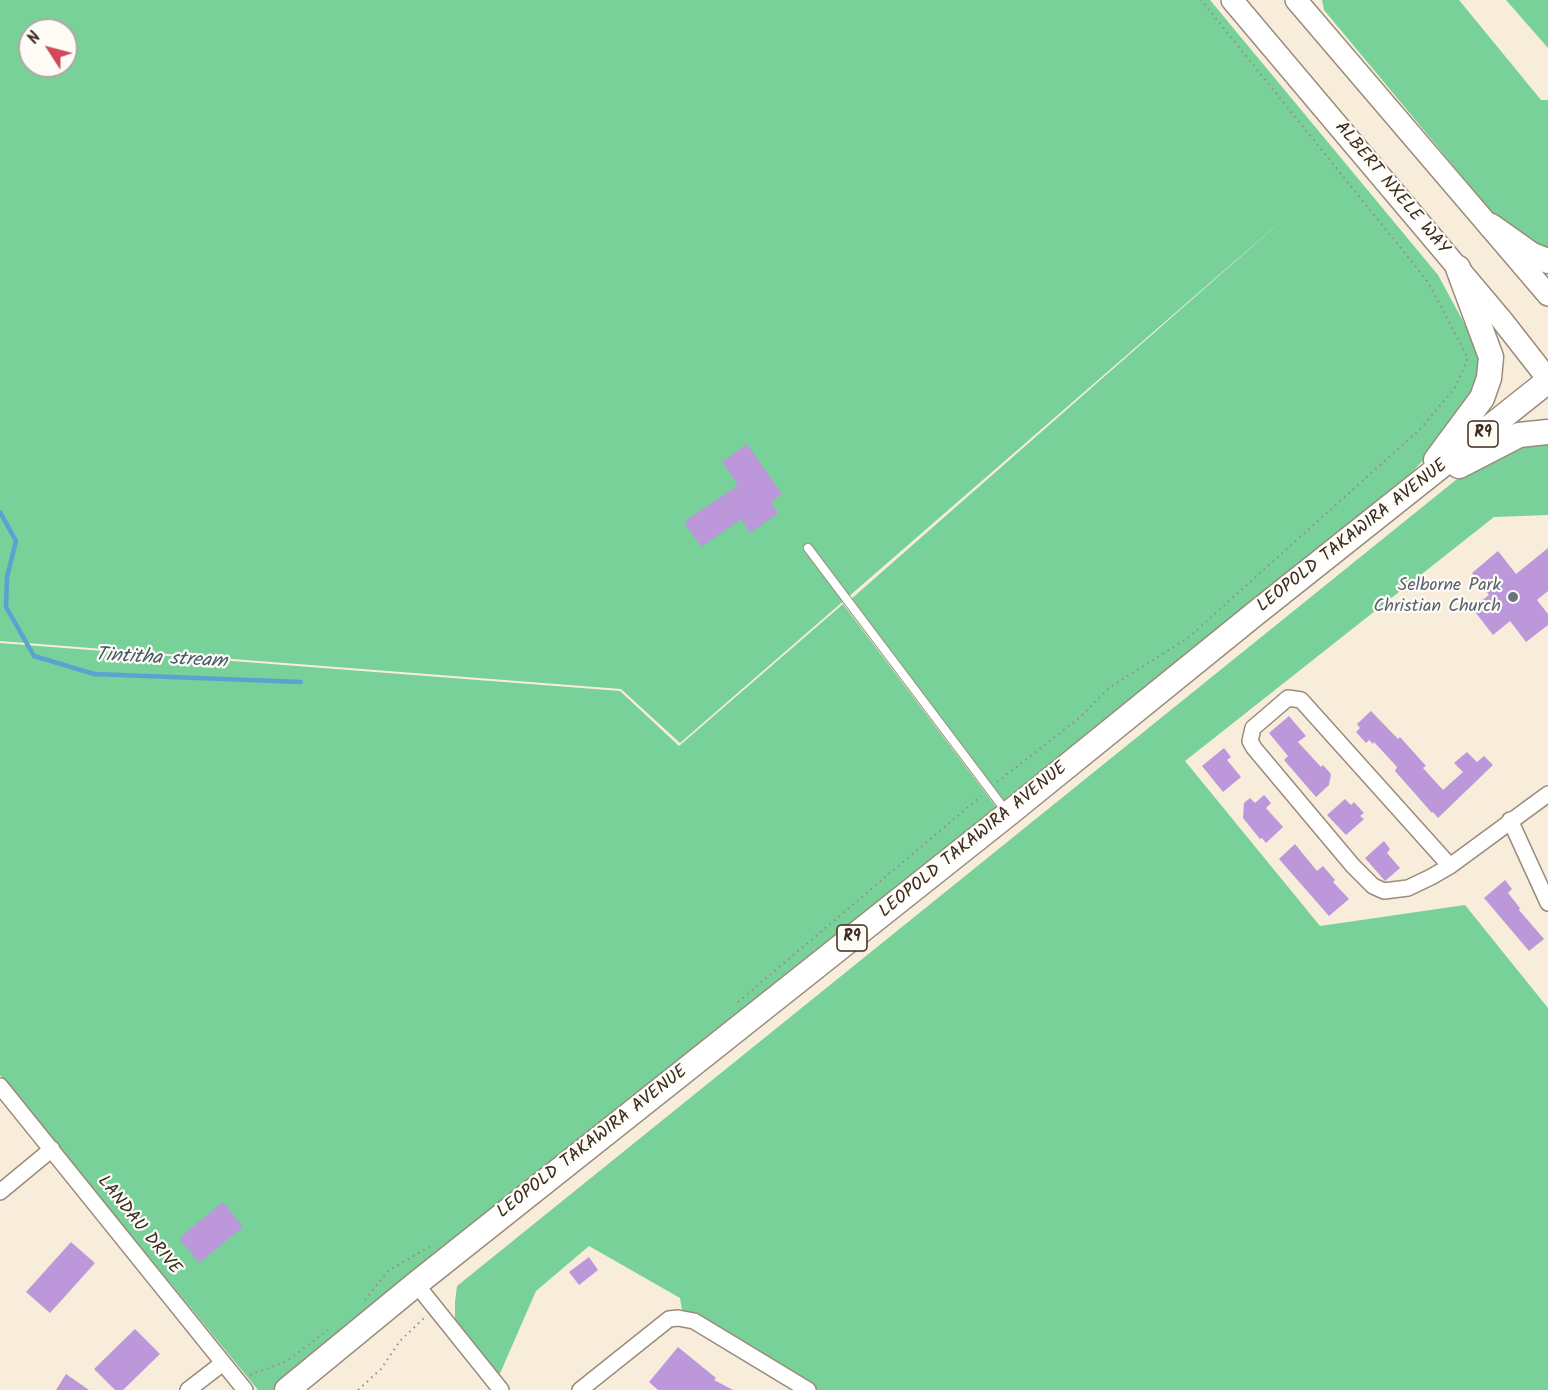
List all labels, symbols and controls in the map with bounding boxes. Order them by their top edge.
north arrow [18,18,78,78]
text: N [22,27,48,50]
street label: ALBERT NXELE WAY [1329,118,1453,260]
road number: R9 [1468,421,1498,447]
street label: LEOPOLD TAKAWIRA AVENUE [1253,456,1453,618]
place label: Selborne Park Christian Church [1373,576,1501,618]
marker: Selborne Park Christian Church [1506,590,1520,604]
water label: Tintitha stream [95,645,227,675]
street label: LEOPOLD TAKAWIRA AVENUE [876,758,1072,924]
road number: R9 [837,925,867,951]
street label: LEOPOLD TAKAWIRA AVENUE [493,1062,693,1224]
street label: LANDAU DRIVE [91,1172,185,1280]

